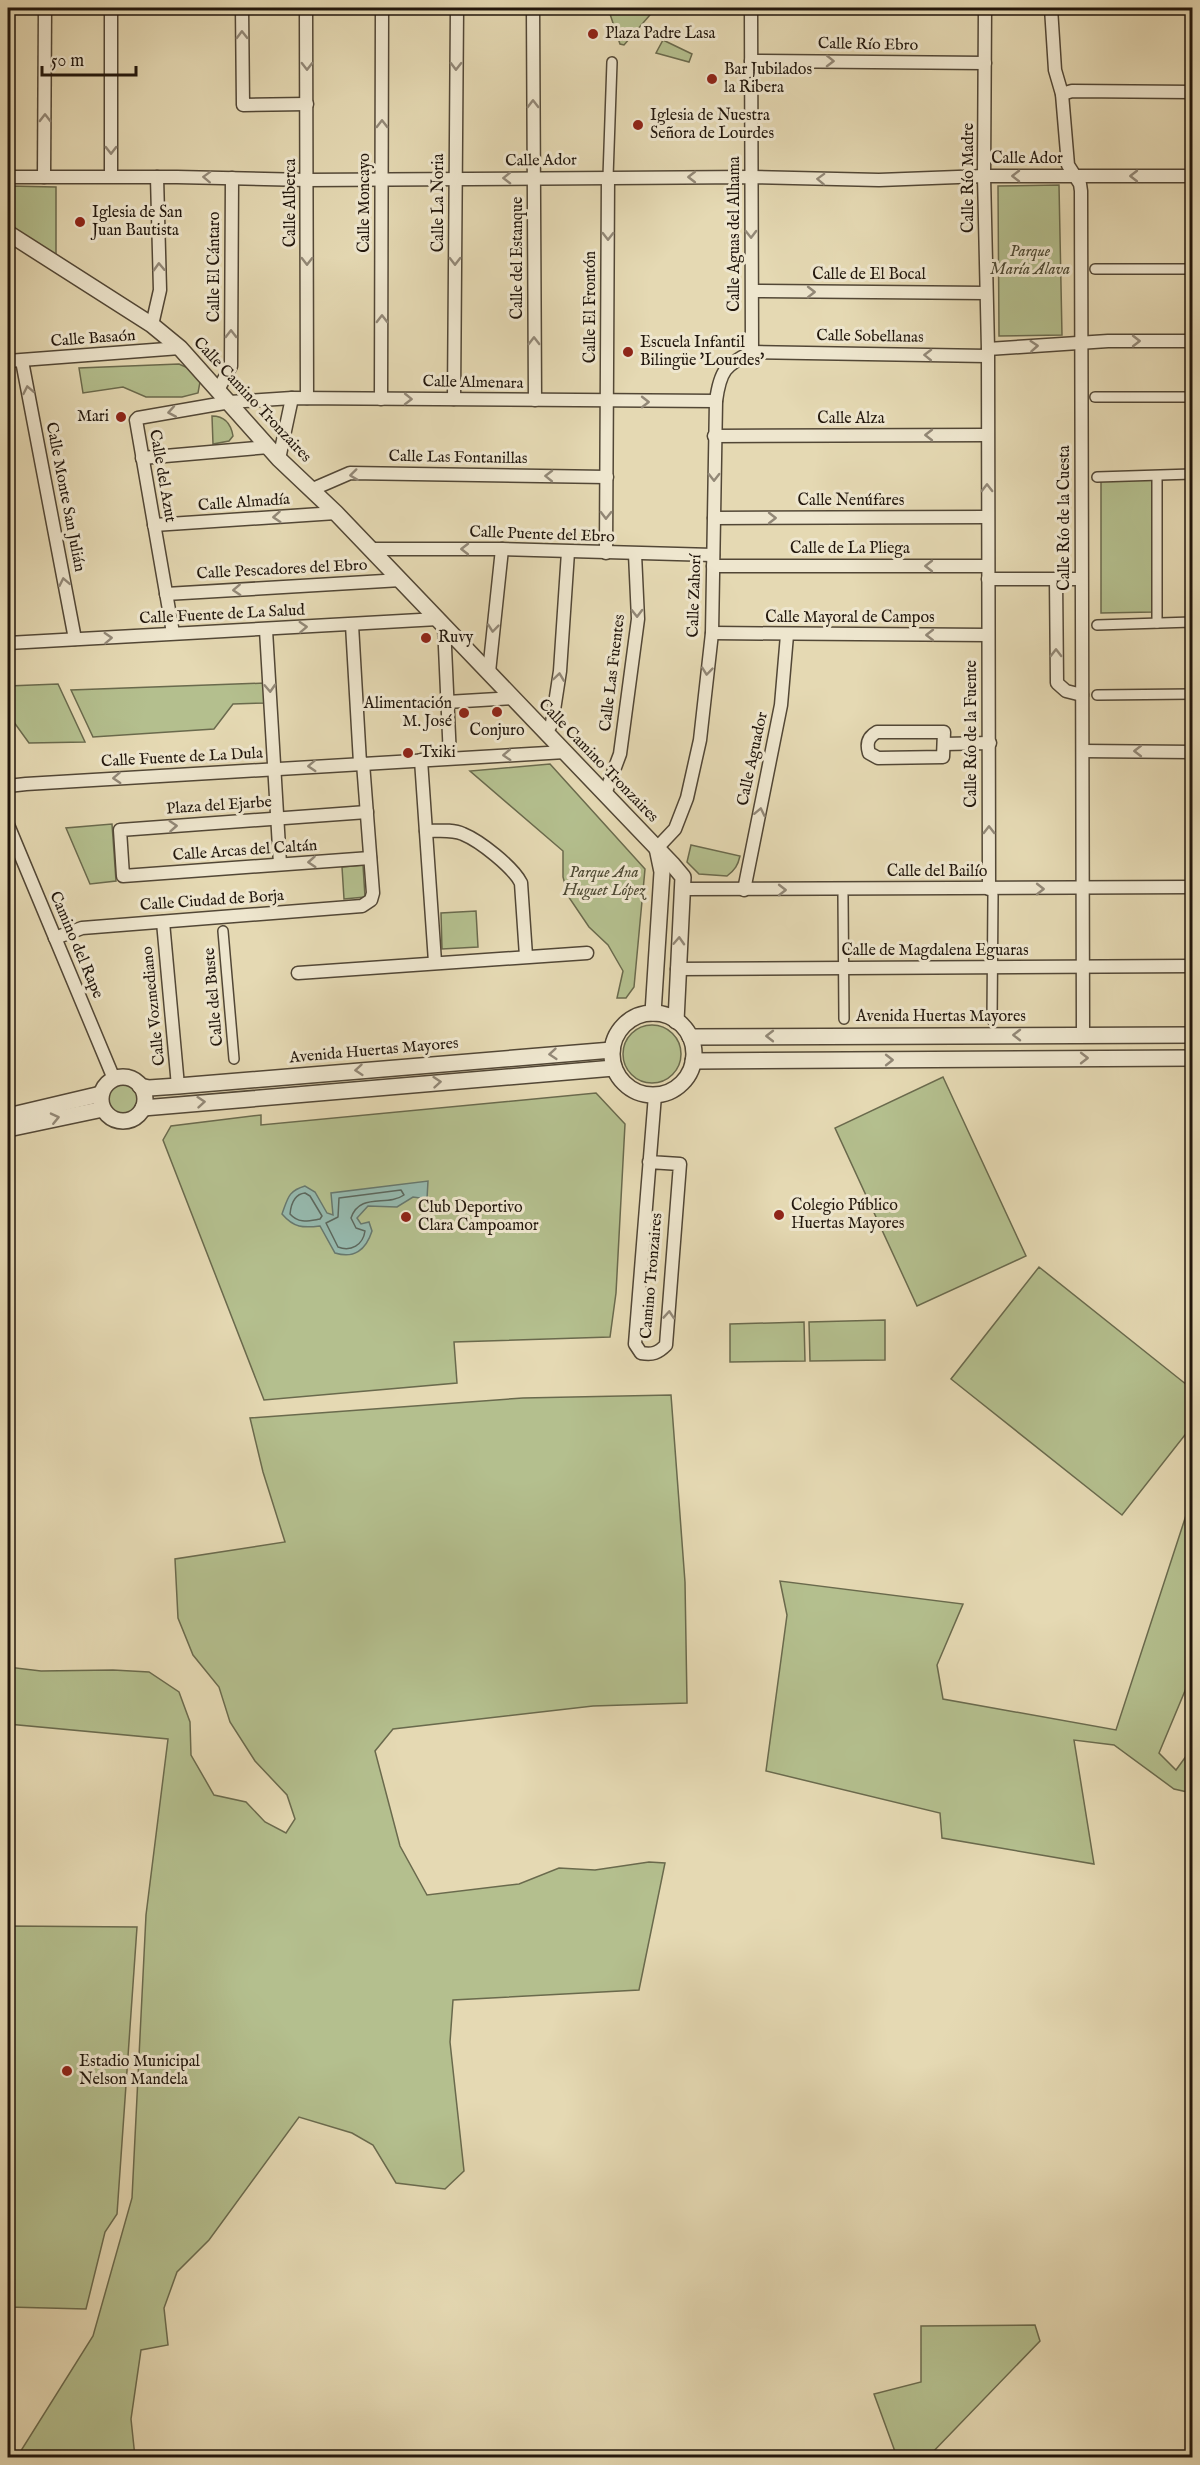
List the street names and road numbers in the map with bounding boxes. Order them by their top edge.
street label: Calle Río Ebro [818,34,919,56]
street label: Calle Río Madre [959,123,979,233]
street label: Calle Ador [991,149,1063,169]
street label: Calle Ador [505,150,577,172]
street label: Calle Moncayo [355,153,375,253]
street label: Calle La Noria [429,154,449,252]
street label: Calle Aguas del Alhama [725,156,745,312]
street label: Calle Alberca [281,159,301,247]
street label: Calle del Estanque [508,197,528,319]
street label: Calle El Cántaro [205,211,225,322]
street label: Calle El Frontón [581,250,601,363]
street label: Calle de El Bocal [812,265,926,285]
street label: Calle Basaón [50,326,137,352]
street label: Calle Sobellanas [816,326,924,348]
street label: Calle Camino Tronzaires [189,333,316,467]
street label: Calle Almenara [422,372,524,394]
street label: Calle Alza [817,409,885,429]
street label: Calle Monte San Julián [41,421,89,574]
street label: Calle del Azut [144,428,180,524]
street label: Calle Río de la Cuesta [1055,445,1075,591]
street label: Calle Las Fontanillas [388,447,528,469]
street label: Calle Almadía [197,490,291,516]
street label: Calle Nenúfares [798,491,905,511]
street label: Calle Puente del Ebro [469,522,615,548]
street label: Calle de La Pliega [790,539,910,559]
street label: Calle Zahorí [684,552,707,638]
street label: Calle Pescadores del Ebro [196,556,368,584]
street label: Calle Fuente de La Salud [139,601,306,629]
street label: Calle Mayoral de Campos [765,608,935,628]
street label: Calle Las Fuentes [596,613,630,733]
street label: Calle Río de la Fuente [962,660,982,808]
street label: Calle Camino Tronzaires [534,695,663,827]
street label: Calle Aguador [733,710,773,808]
street label: Calle Fuente de La Dula [101,744,263,772]
street label: Plaza del Ejarbe [166,792,272,820]
street label: Calle Arcas del Caltán [172,836,318,866]
street label: Calle del Bailío [887,862,988,882]
street label: Calle Ciudad de Borja [139,886,285,916]
street label: Camino del Rape [44,888,108,1002]
street label: Calle de Magdalena Eguaras [841,941,1029,961]
street label: Calle Vozmediano [138,945,170,1067]
street label: Calle del Buste [200,947,228,1047]
street label: Avenida Huertas Mayores [855,1007,1026,1027]
street label: Avenida Huertas Mayores [288,1034,460,1068]
street label: Camino Tronzaires [637,1212,668,1340]

